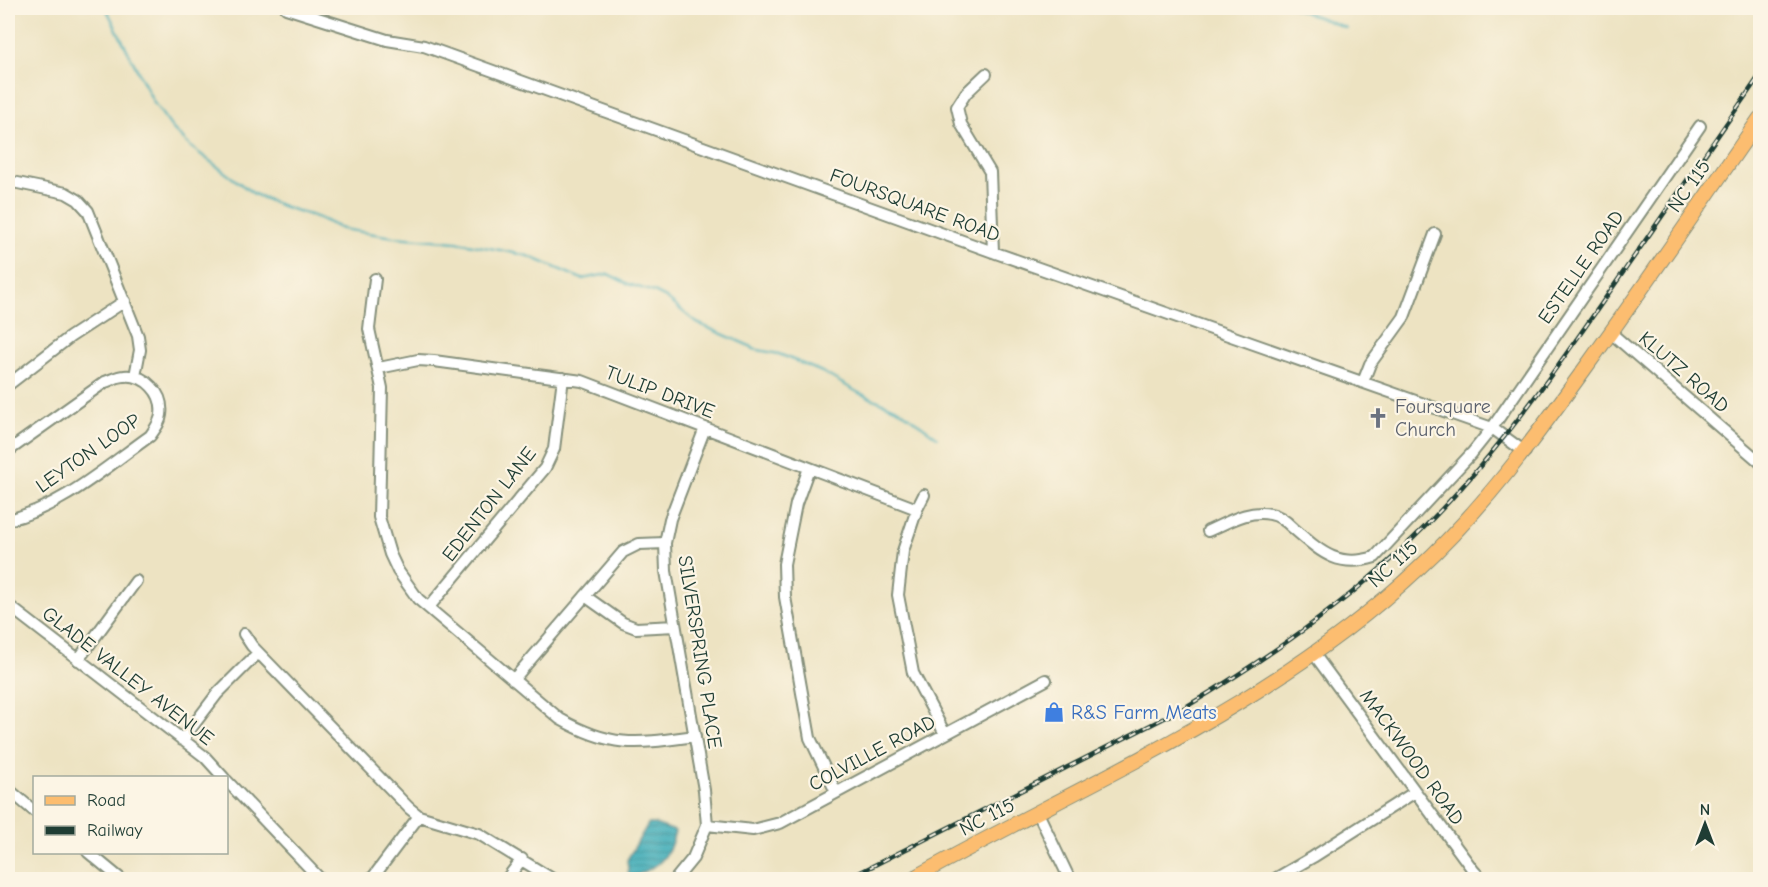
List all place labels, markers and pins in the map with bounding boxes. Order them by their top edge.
place label: Foursquare Church [1395,395,1491,441]
church icon: Foursquare Church [1366,406,1390,430]
shop icon: R&S Farm Meats [1042,700,1066,724]
place label: R&S Farm Meats [1071,701,1217,724]

